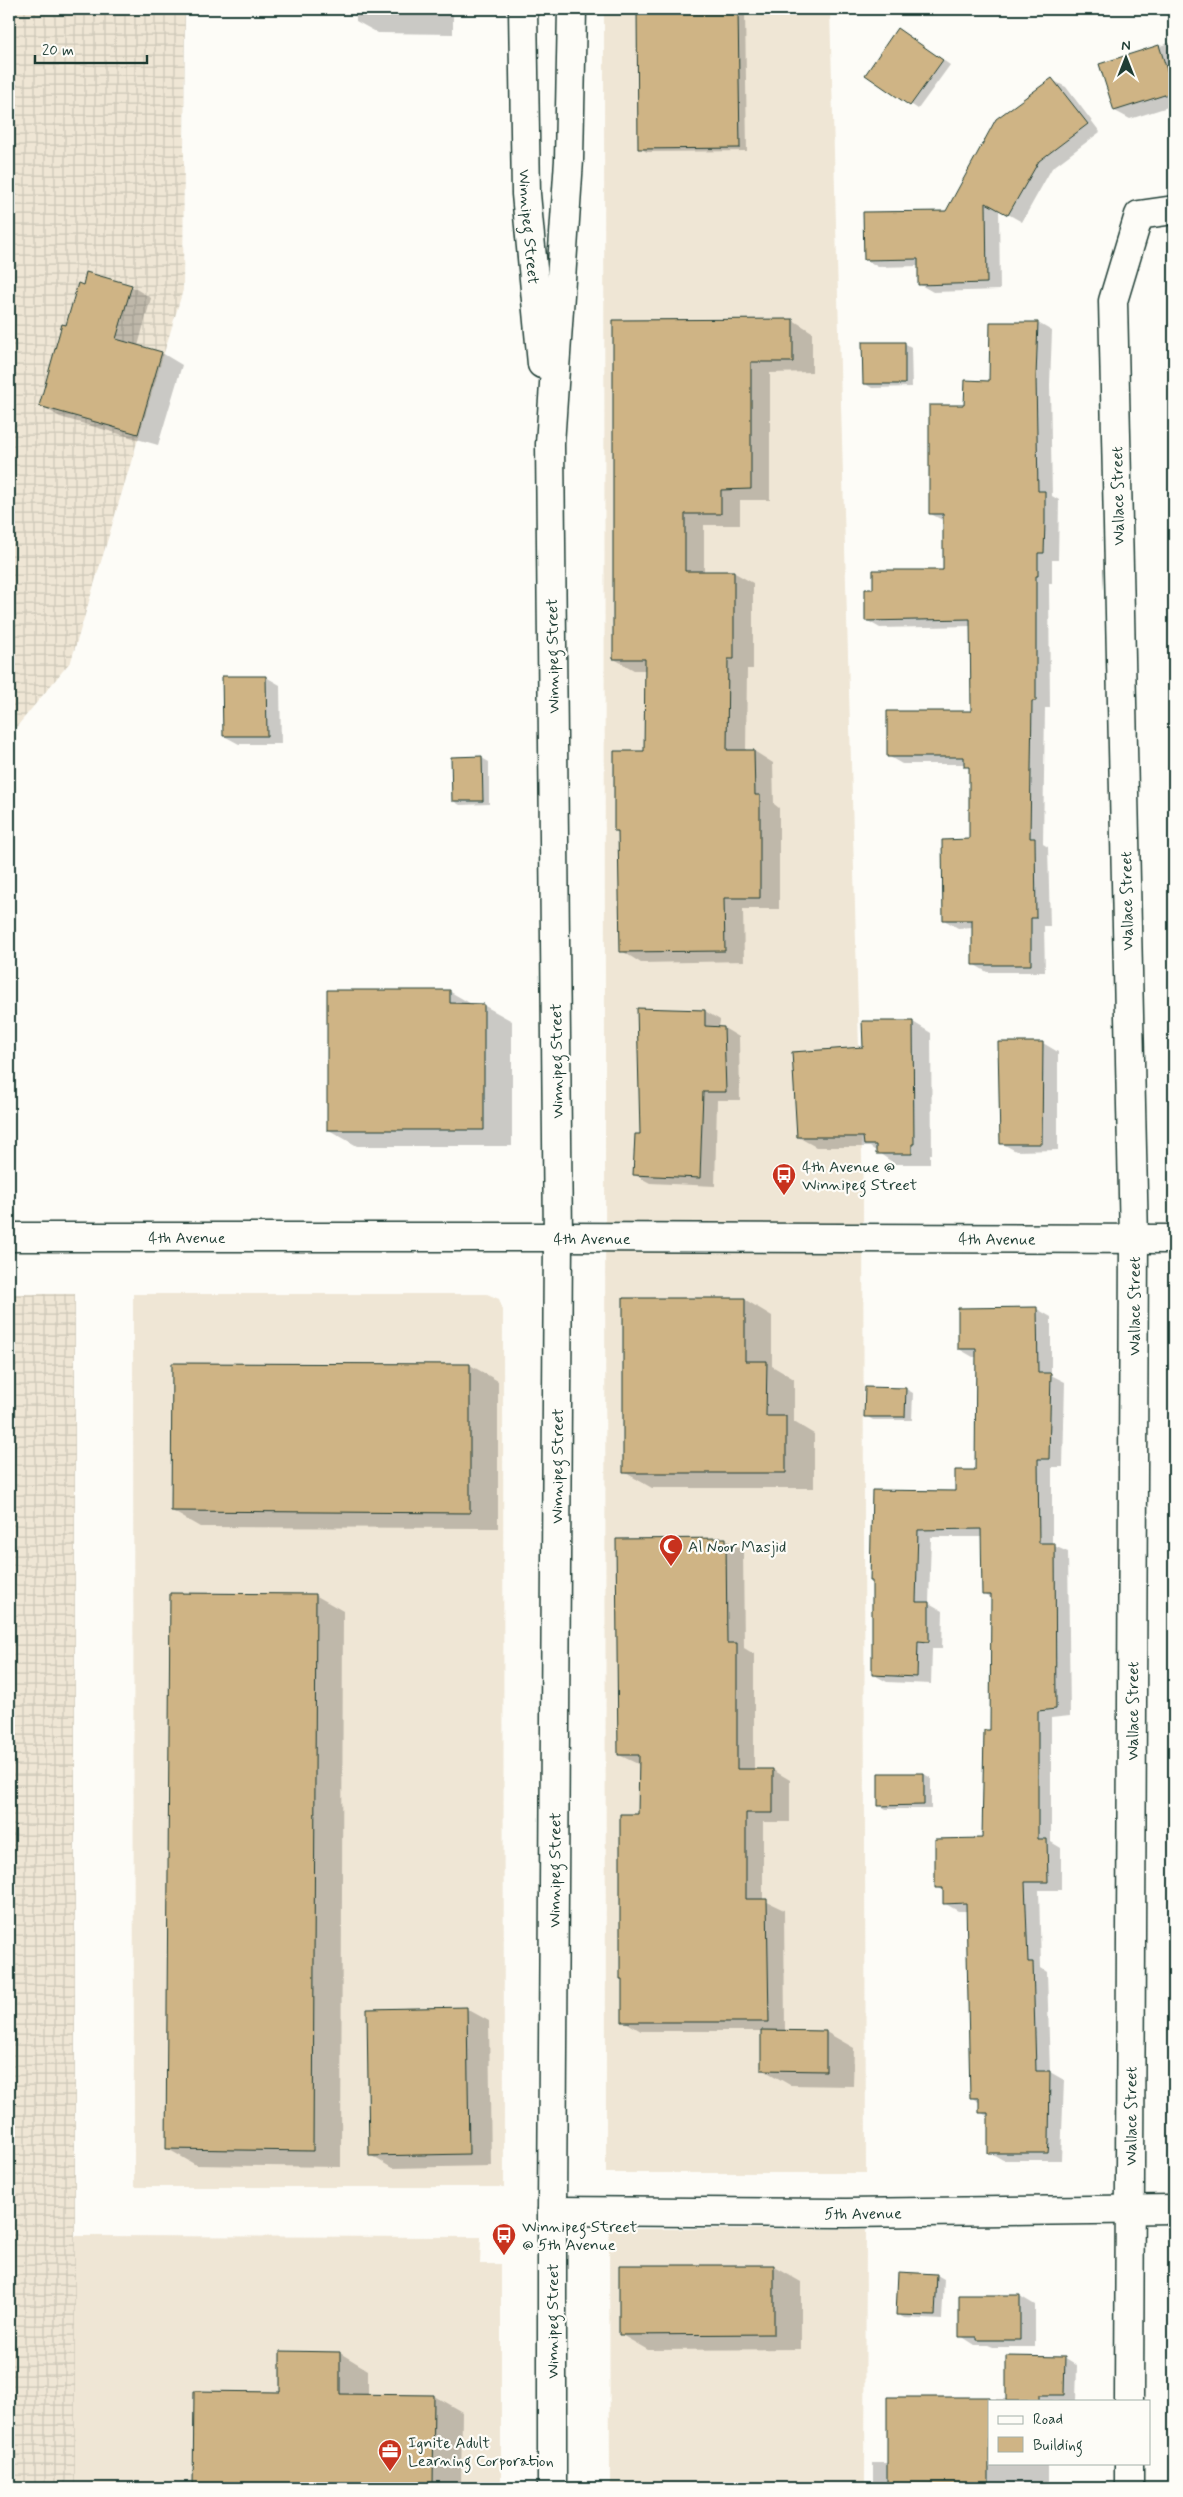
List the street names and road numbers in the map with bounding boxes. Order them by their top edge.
street label: Winnipeg Street [514,169,544,286]
street label: Wallace Street [1107,446,1130,546]
street label: Winnipeg Street [542,598,566,714]
street label: Wallace Street [1116,851,1139,951]
street label: Winnipeg Street [546,1003,570,1119]
street label: 4th Avenue [148,1228,226,1249]
street label: 4th Avenue [553,1229,631,1250]
street label: 4th Avenue [958,1229,1036,1251]
street label: Wallace Street [1124,1256,1146,1356]
street label: Winnipeg Street [547,1408,570,1524]
street label: Wallace Street [1123,1661,1144,1761]
street label: Winnipeg Street [545,1812,567,1928]
street label: Wallace Street [1121,2066,1142,2166]
street label: 5th Avenue [824,2203,902,2225]
street label: Winnipeg Street [543,2263,565,2379]

